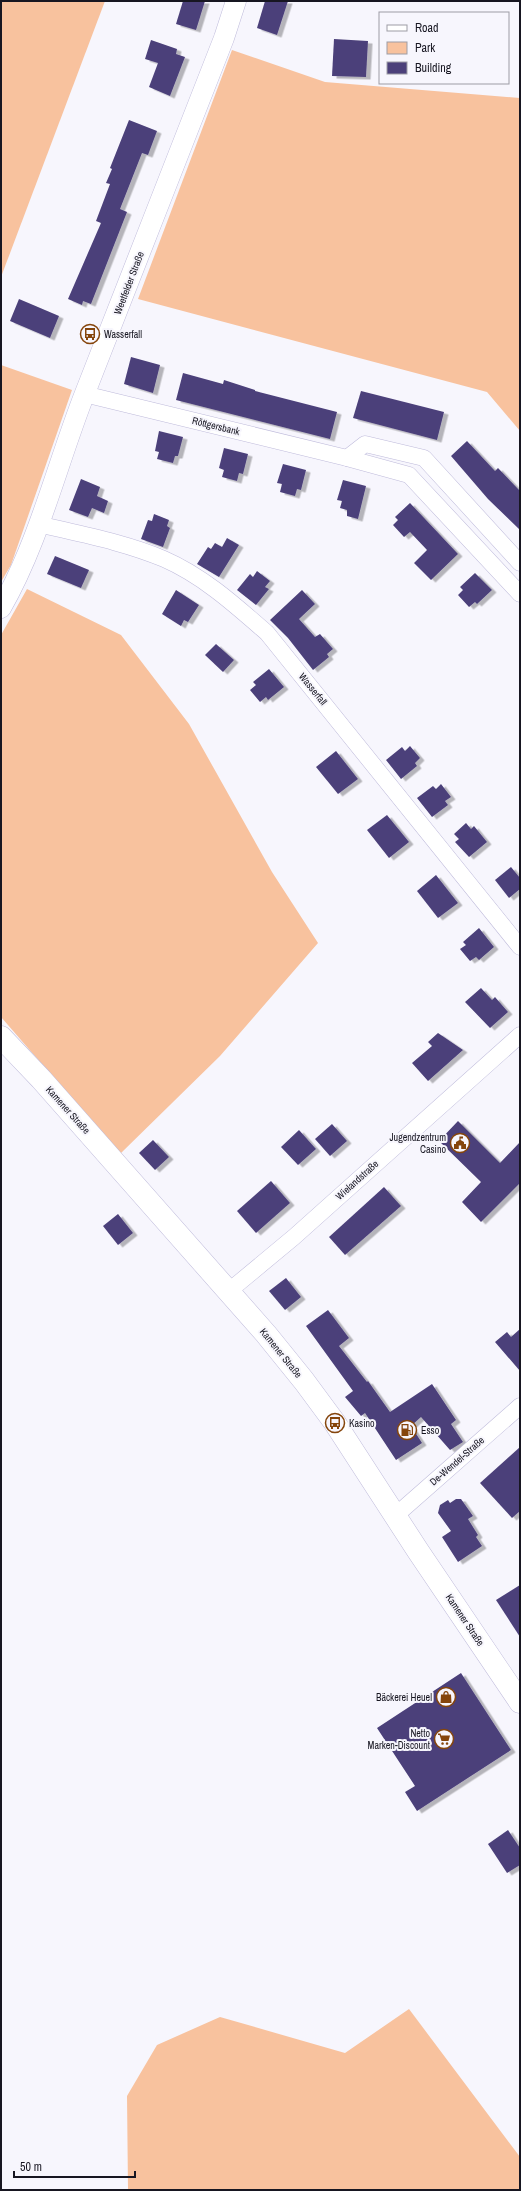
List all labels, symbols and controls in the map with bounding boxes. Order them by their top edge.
legend [379,12,509,84]
text: Road [415,20,439,36]
text: Park [415,40,435,56]
text: Building [415,60,452,76]
street label: Weetfelder Straße [111,249,147,316]
bus stop icon: Wasserfall [79,323,101,345]
place label: Wasserfall [104,328,142,341]
street label: Röttgersbank [191,414,242,438]
street label: Wasserfall [296,670,330,708]
street label: Kamener Straße [43,1083,93,1137]
place label: Jugendzentrum Casino [389,1131,446,1156]
public building icon: Jugendzentrum Casino [449,1132,471,1154]
street label: Wielandstraße [333,1157,381,1203]
street label: Kamener Straße [257,1326,305,1381]
bus stop icon: Kasino [324,1412,346,1434]
place label: Kasino [349,1417,375,1430]
fuel station icon: Esso [396,1419,418,1441]
place label: Esso [421,1424,440,1437]
street label: De-Wendel-Straße [427,1433,487,1488]
street label: Kamener Straße [443,1591,487,1649]
shop icon: Bäckerei Heuel [435,1686,457,1708]
place label: Bäckerei Heuel [376,1691,432,1704]
place label: Netto Marken-Discount [368,1727,431,1752]
supermarket icon: Netto Marken-Discount [433,1728,455,1750]
scale bar [14,2153,135,2179]
text: 50 m [20,2159,42,2175]

